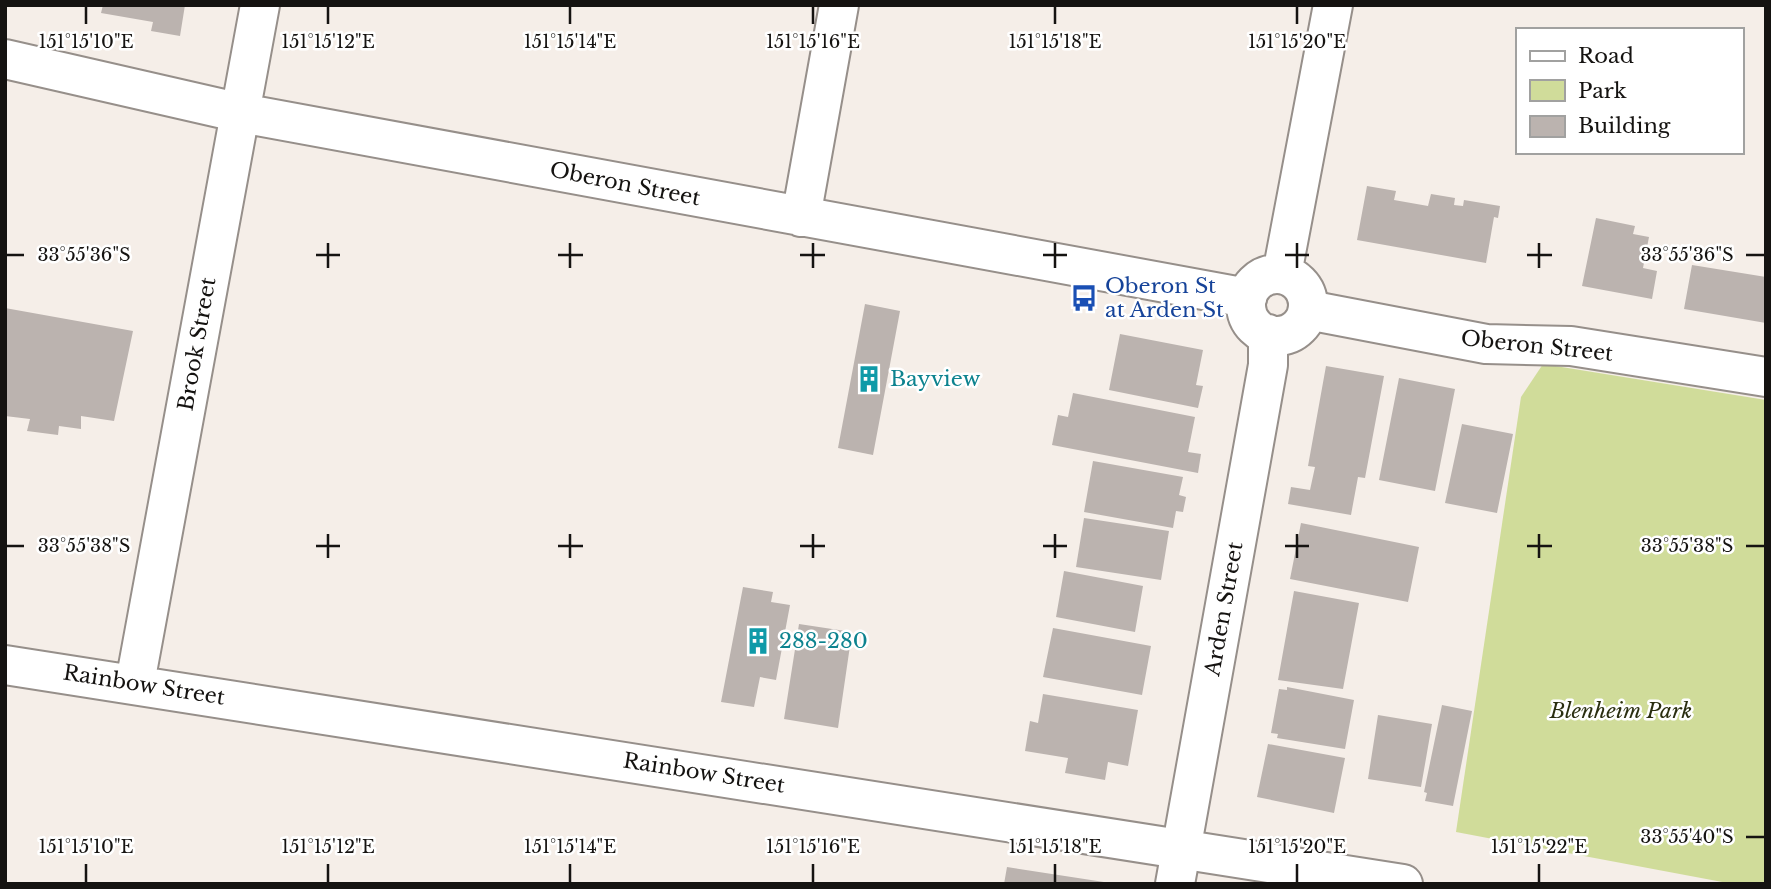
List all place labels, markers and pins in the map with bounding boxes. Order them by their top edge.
place label: Oberon St at Arden St [1105,273,1224,323]
bus stop icon: Oberon St at Arden St [1069,283,1099,313]
building icon: Bayview [854,364,884,394]
place label: Bayview [890,366,980,392]
building icon: 288-280 [743,626,773,656]
place label: 288-280 [779,628,868,654]

